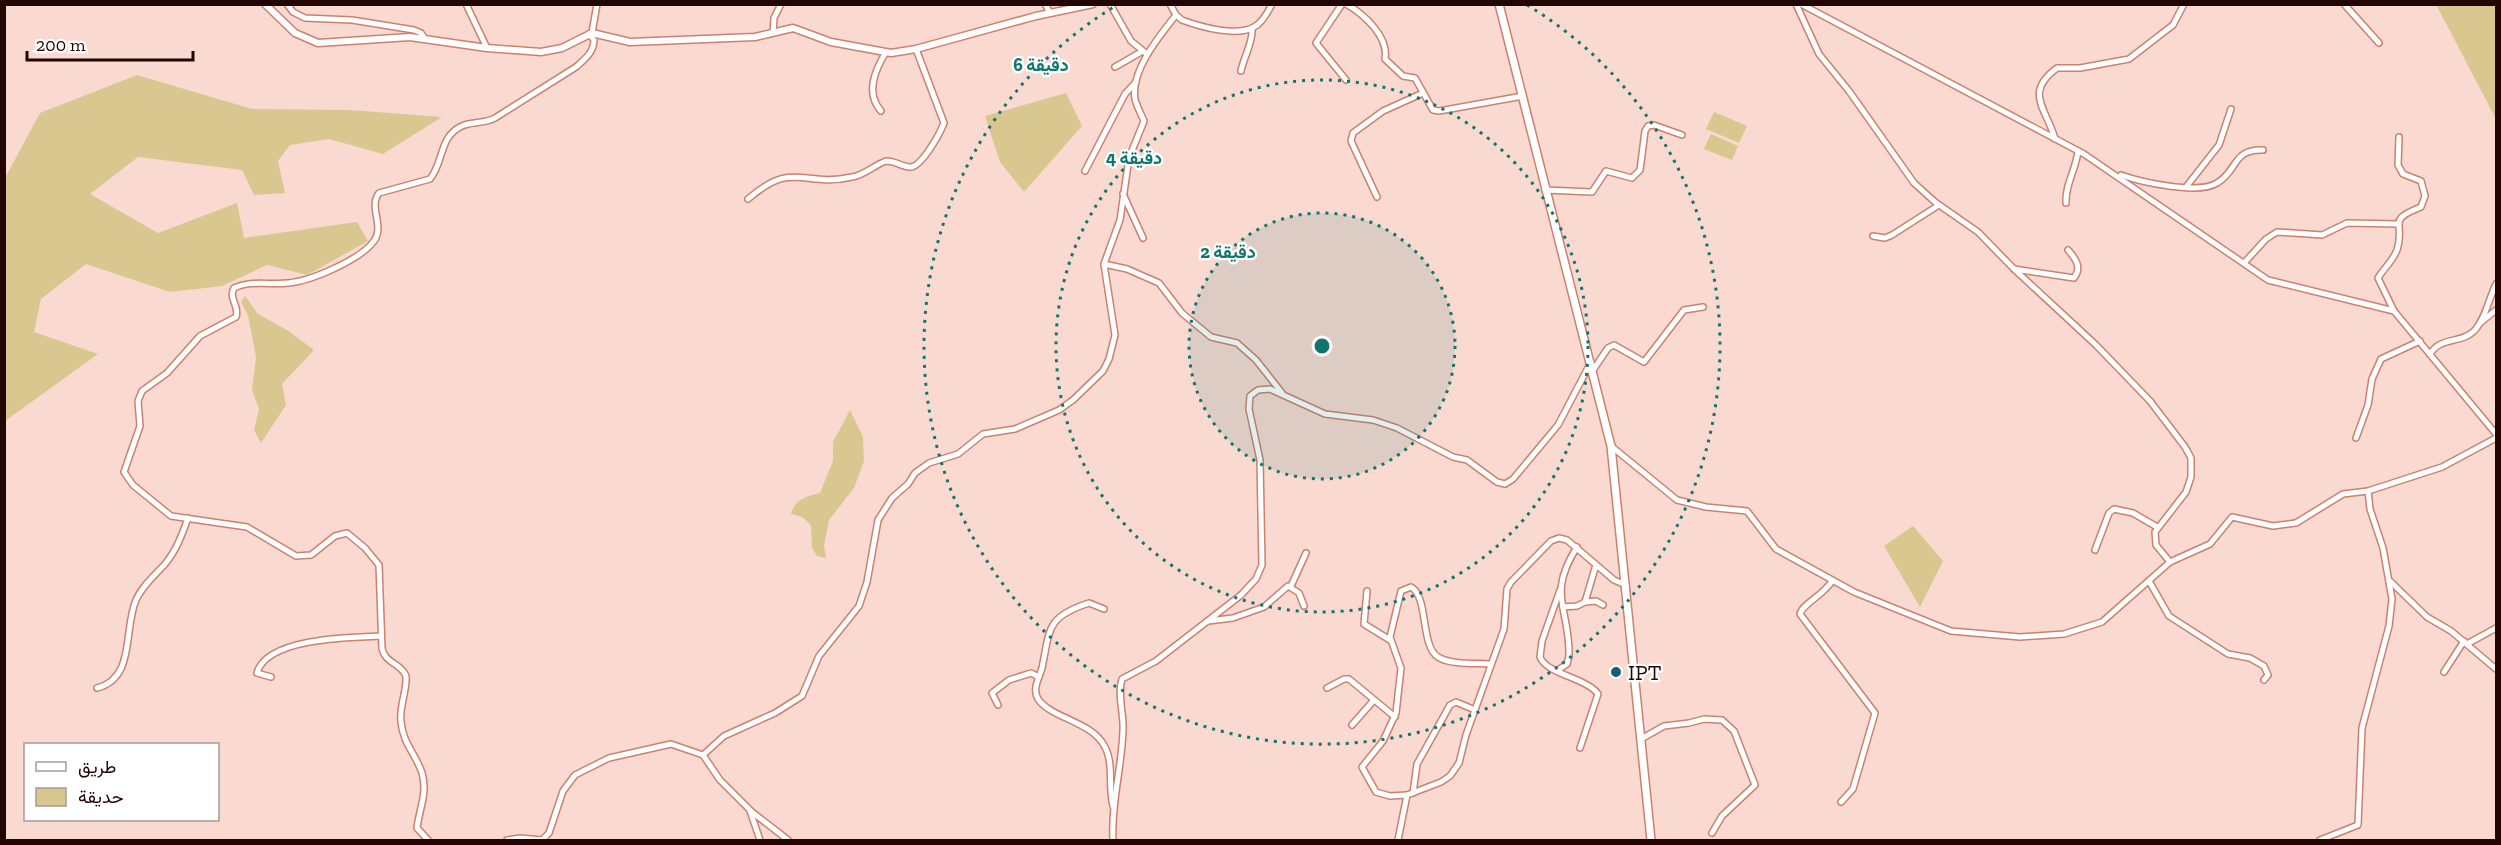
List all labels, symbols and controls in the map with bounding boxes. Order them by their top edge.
scale bar [27,24,194,62]
text: 200 m [36,34,86,56]
text: 6 دقيقة [1013,54,1069,76]
text: 4 دقيقة [1106,147,1162,169]
text: 2 دقيقة [1200,241,1256,263]
centre of rings [1312,336,1332,356]
place label: IPT [1628,659,1662,686]
marker: IPT [1609,665,1623,679]
legend [24,743,219,821]
text: طريق [78,756,116,778]
text: حديقة [78,786,124,808]

